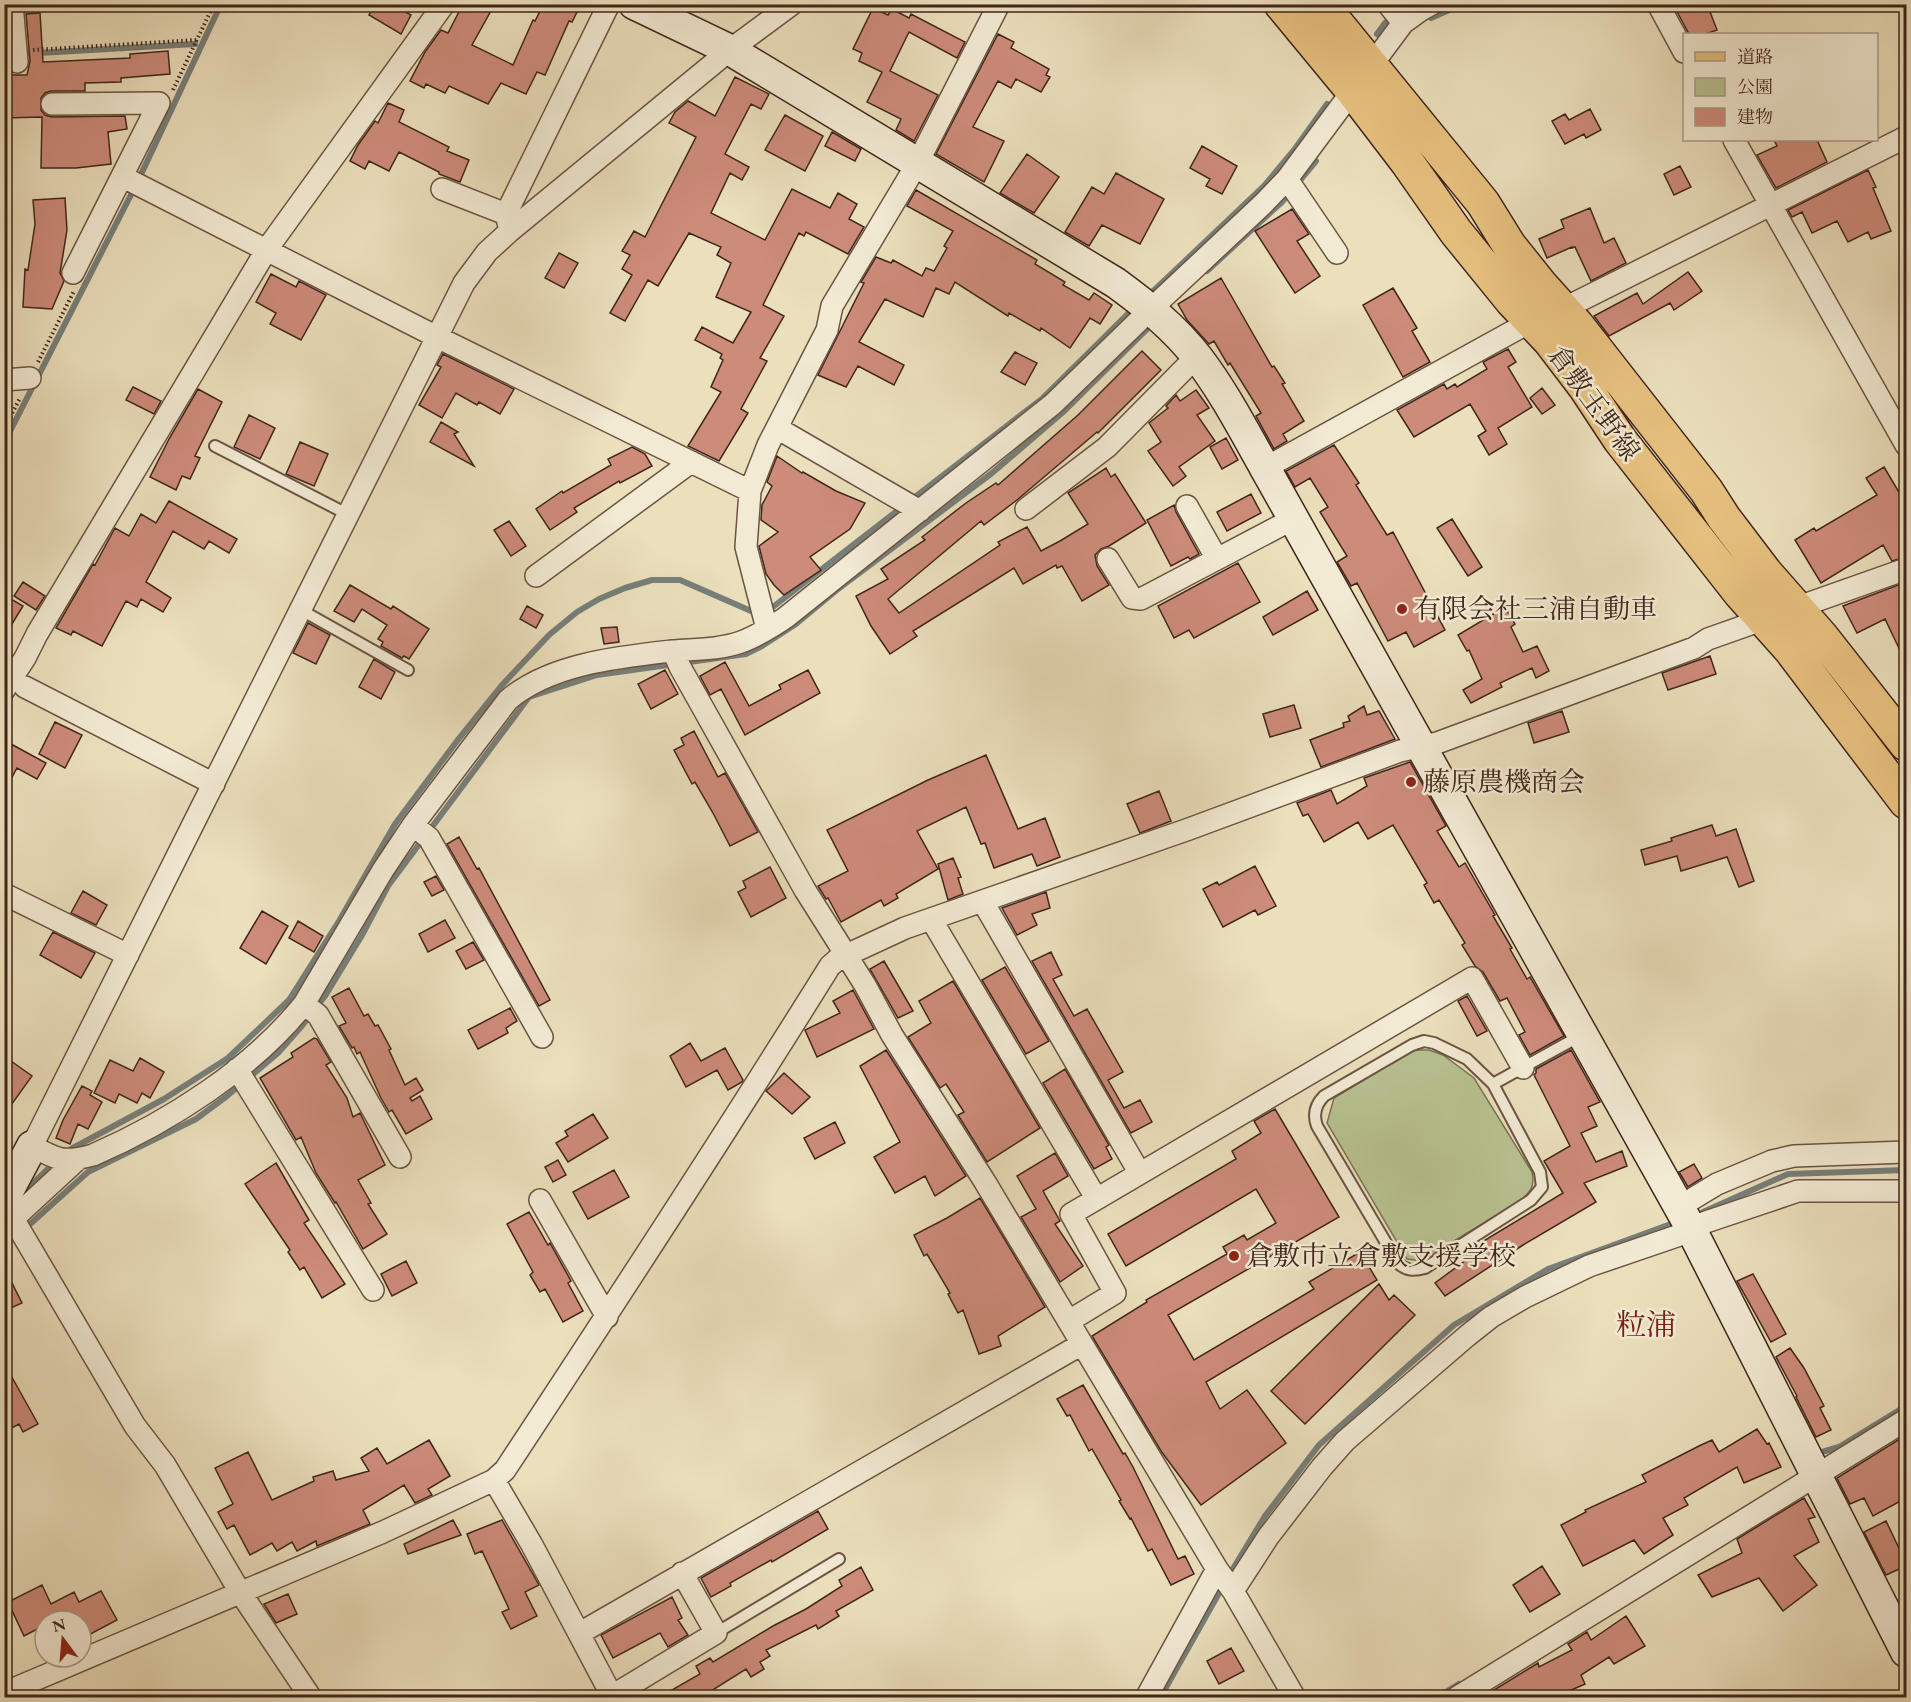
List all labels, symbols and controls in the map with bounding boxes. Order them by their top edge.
legend [1683,33,1878,141]
text: 道路 [1737,45,1773,68]
text: 公園 [1737,75,1773,98]
text: 建物 [1737,105,1773,128]
street label: 倉敷玉野線 [1541,338,1648,468]
place label: 有限会社三浦自動車 [1414,591,1657,626]
marker: 有限会社三浦自動車 [1395,602,1409,616]
place label: 藤原農機商会 [1423,764,1585,799]
marker: 藤原農機商会 [1404,775,1418,789]
place label: 倉敷市立倉敷支援学校 [1246,1238,1516,1273]
marker: 倉敷市立倉敷支援学校 [1227,1249,1241,1263]
district label: 粒浦 [1616,1305,1676,1344]
north arrow [33,1609,93,1669]
text: N [50,1613,68,1637]

